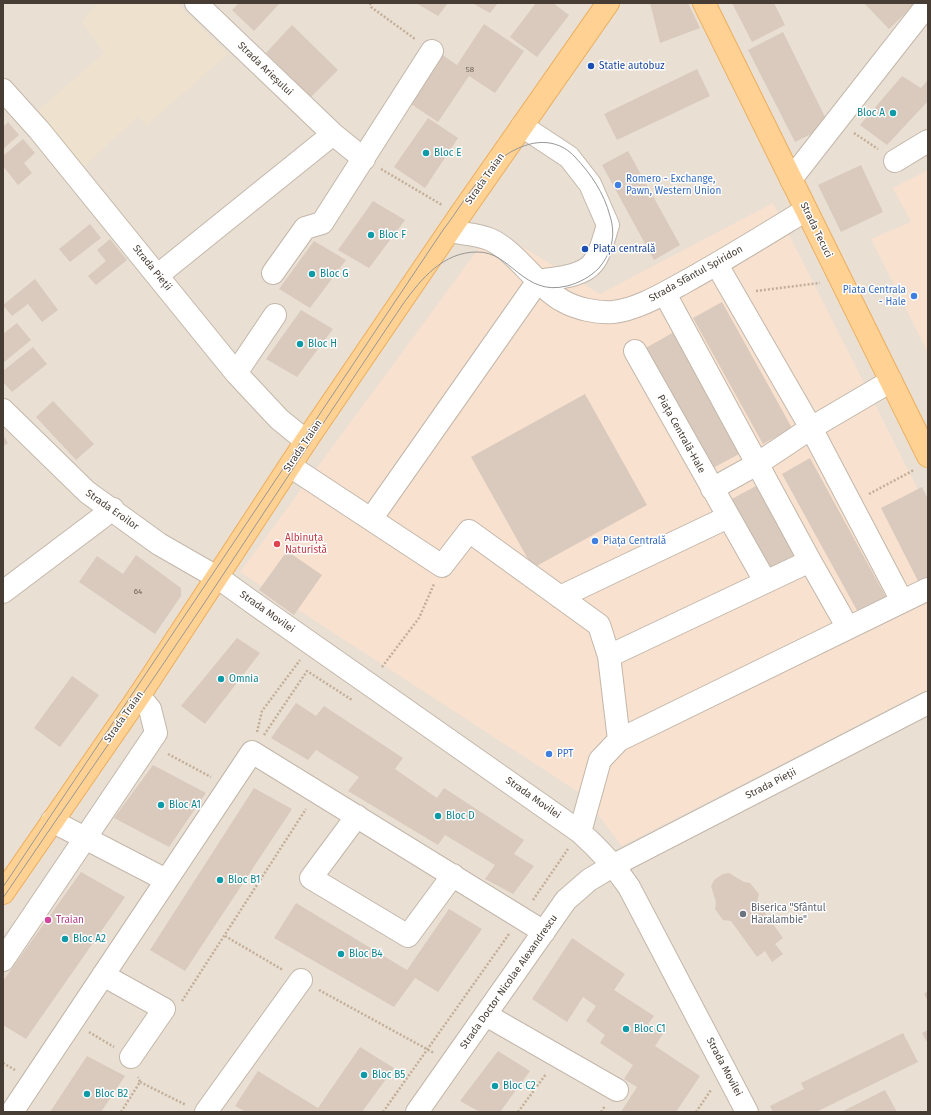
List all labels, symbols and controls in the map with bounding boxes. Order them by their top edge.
street label: Strada Arieșului [235,40,295,98]
place label: Statie autobuz [599,60,665,72]
marker: Statie autobuz [586,61,596,71]
house number: 58 [466,65,474,75]
place label: Bloc A [857,107,885,119]
marker: Bloc A [888,108,898,118]
place label: Bloc E [434,147,462,159]
marker: Bloc E [421,148,431,158]
street label: Strada Traian [463,151,507,207]
place label: Romero - Exchange, Pawn, Western Union [626,173,721,196]
marker: Romero - Exchange, Pawn, Western Union [613,180,623,190]
street label: Strada Tecuci [797,200,835,260]
place label: Bloc F [379,229,406,241]
marker: Bloc F [366,230,376,240]
street label: Strada Pieții [130,243,174,293]
place label: Piața centrală [593,243,655,255]
street label: Strada Sfântul Spiridon [647,243,745,305]
marker: Piața centrală [580,244,590,254]
place label: Bloc G [320,268,349,280]
marker: Bloc G [307,269,317,279]
place label: Piata Centrala - Hale [843,284,906,308]
marker: Piata Centrala - Hale [909,291,919,301]
place label: Bloc H [308,338,337,350]
marker: Bloc H [295,339,305,349]
street label: Piața Centrală-Hale [655,393,707,475]
street label: Strada Traian [281,418,325,474]
street label: Strada Eroilor [83,487,141,533]
place label: Albinuța Naturistă [285,532,327,556]
place label: Piața Centrală [603,535,666,547]
marker: Piața Centrală [590,536,600,546]
marker: Albinuța Naturistă [272,539,282,549]
house number: 64 [134,587,142,597]
street label: Strada Movilei [237,589,297,635]
place label: Omnia [229,673,259,685]
marker: Omnia [216,674,226,684]
street label: Strada Traian [102,689,146,745]
place label: PPT [557,748,574,760]
marker: PPT [544,749,554,759]
street label: Strada Pieții [744,766,798,802]
street label: Strada Movilei [503,775,563,821]
place label: Bloc A1 [169,799,201,811]
marker: Bloc A1 [156,800,166,810]
place label: Bloc D [446,810,475,822]
marker: Bloc D [433,811,443,821]
place label: Bloc B1 [228,874,260,886]
marker: Bloc B1 [215,875,225,885]
place label: Biserica "Sfântul Haralambie" [751,902,826,926]
marker: Biserica "Sfântul Haralambie" [738,909,748,919]
street label: Strada Doctor Nicolae Alexandrescu [458,912,560,1052]
place label: Traian [56,914,84,926]
marker: Traian [43,915,53,925]
place label: Bloc A2 [73,933,106,945]
marker: Bloc A2 [60,934,70,944]
place label: Bloc B4 [349,948,383,960]
marker: Bloc B4 [336,949,346,959]
place label: Bloc C1 [634,1023,666,1035]
marker: Bloc C1 [621,1024,631,1034]
street label: Strada Movilei [704,1036,744,1098]
place label: Bloc B5 [372,1069,405,1081]
marker: Bloc B5 [359,1070,369,1080]
place label: Bloc C2 [503,1080,536,1092]
marker: Bloc C2 [490,1081,500,1091]
place label: Bloc B2 [95,1088,128,1100]
marker: Bloc B2 [82,1089,92,1099]

